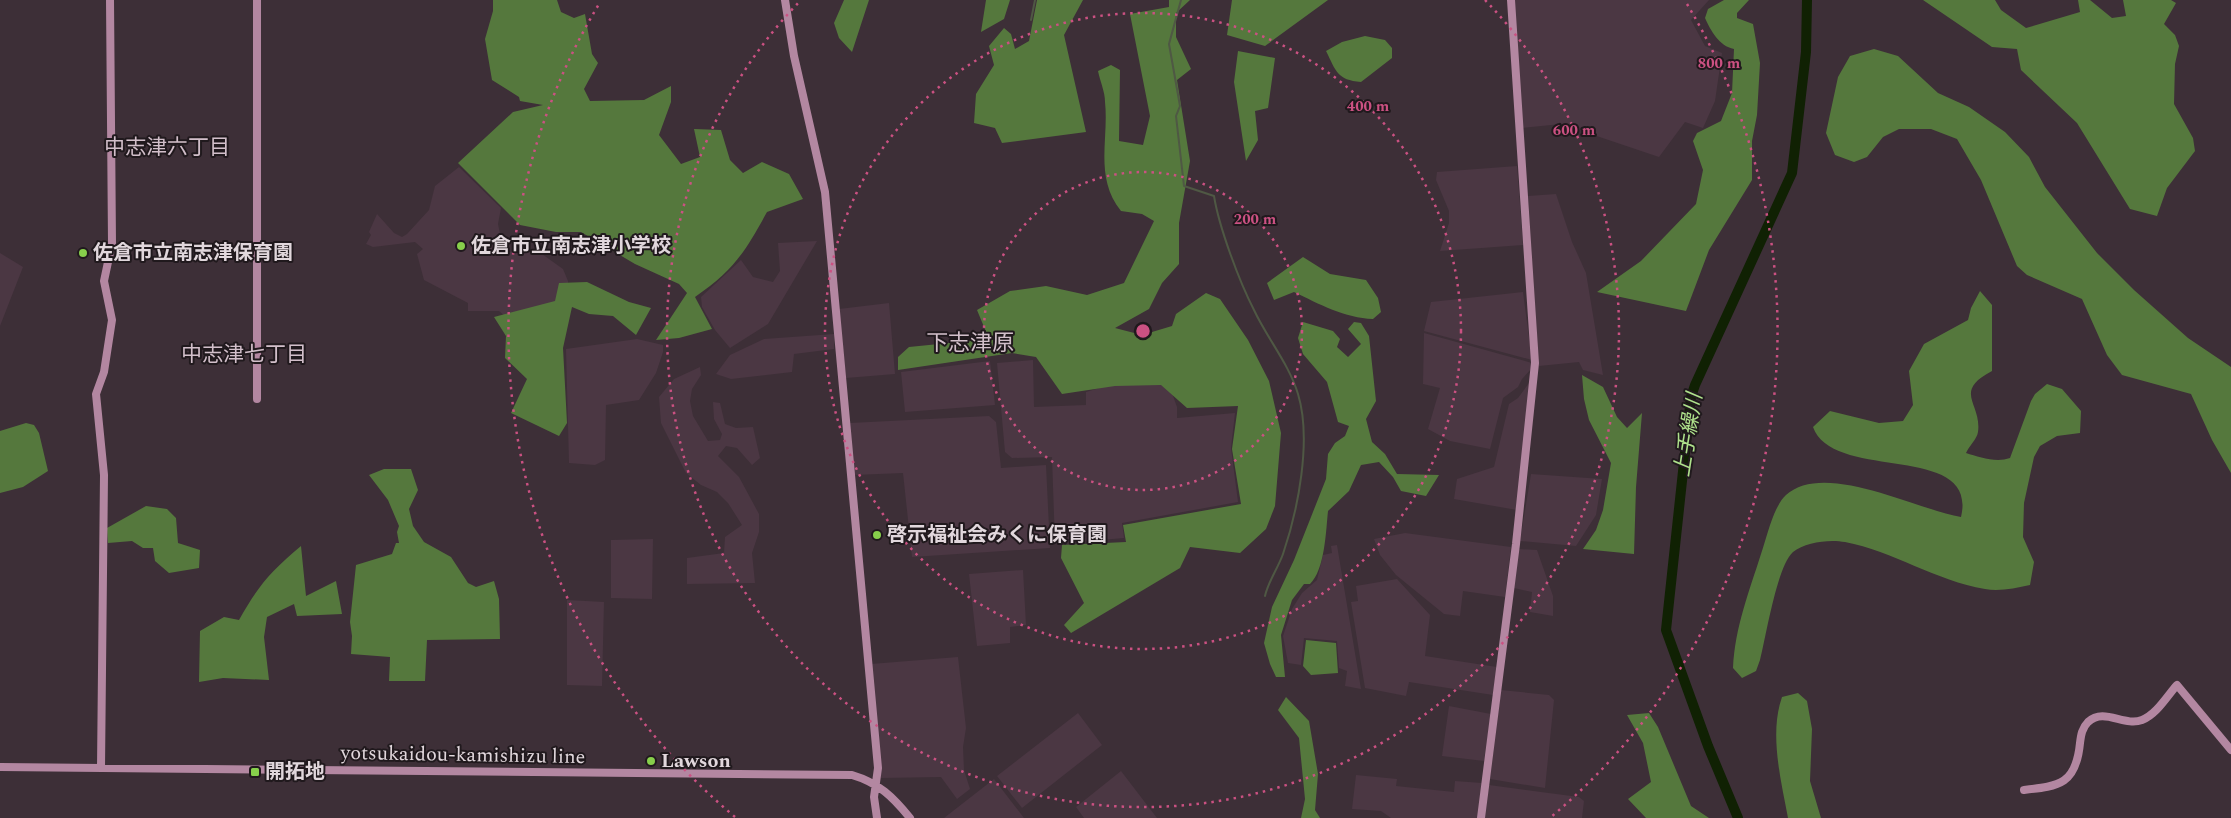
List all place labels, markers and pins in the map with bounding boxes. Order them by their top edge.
place label: 佐倉市立南志津小学校 [471,231,671,261]
place label: 佐倉市立南志津保育園 [93,238,293,268]
marker: 佐倉市立南志津小学校 [455,240,467,252]
marker: 佐倉市立南志津保育園 [77,247,89,259]
centre of rings [1134,322,1152,340]
place label: 啓示福祉会みくに保育園 [887,520,1107,550]
marker: 啓示福祉会みくに保育園 [871,529,883,541]
place label: Lawson [661,746,731,776]
marker: Lawson [645,755,657,767]
place label: 開拓地 [265,757,325,787]
marker: 開拓地 [249,766,261,778]

